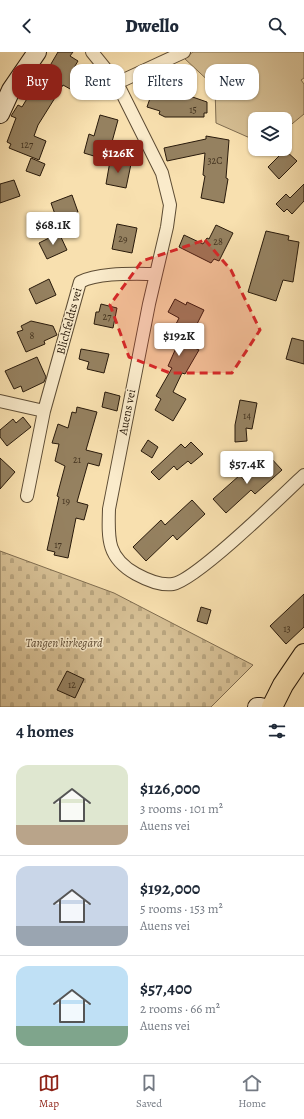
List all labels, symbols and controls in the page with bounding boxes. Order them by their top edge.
text: Dwello [125,14,179,38]
icon: back [16,15,38,37]
icon: search [266,15,288,37]
chip: Buy [12,64,62,100]
chip: Rent [70,64,125,100]
chip: Filters [133,64,197,100]
chip: New [205,64,259,100]
house number: 15 [189,103,197,116]
map controls [248,112,292,156]
button: layers [248,112,292,156]
house number: 127 [21,138,34,151]
pin: $126K [90,140,146,174]
text: $126K [102,144,134,161]
house number: 32C [207,154,223,167]
pin: $68.1K [20,212,86,246]
text: $68.1K [35,216,71,233]
house number: 29 [118,232,128,245]
house number: 28 [213,235,223,248]
street label: Blichfeldts vei [52,286,86,356]
house number: 27 [103,310,112,323]
pin: $192K [151,323,207,357]
text: $192K [163,327,195,344]
house number: 8 [30,329,35,342]
street label: Auens vei [115,388,139,437]
house number: 14 [243,409,251,422]
pin: $57.4K [214,451,280,485]
house number: 21 [73,453,82,466]
text: $57.4K [229,455,265,472]
house number: 19 [62,494,70,507]
house number: 17 [54,538,63,551]
house number: 13 [283,622,291,635]
park label: Tangen kirkegård [25,635,103,651]
house number: 12 [68,678,76,691]
text: 4 homes [16,720,74,743]
icon: filters [266,720,288,742]
text: $126,000 [140,777,200,800]
icon: home [48,781,96,829]
text: 3 rooms · 101 m² [140,800,223,817]
text: Auens vei [140,817,190,834]
text: $192,000 [140,877,200,900]
icon: home [48,882,96,930]
text: 5 rooms · 153 m² [140,900,223,917]
text: Auens vei [140,917,190,934]
text: $57,400 [140,977,192,1000]
icon: home [48,982,96,1030]
text: 2 rooms · 66 m² [140,1000,220,1017]
text: Auens vei [140,1017,190,1034]
tab: Map [38,1072,60,1111]
tab: Saved [136,1072,162,1111]
tab: Home [238,1072,266,1111]

